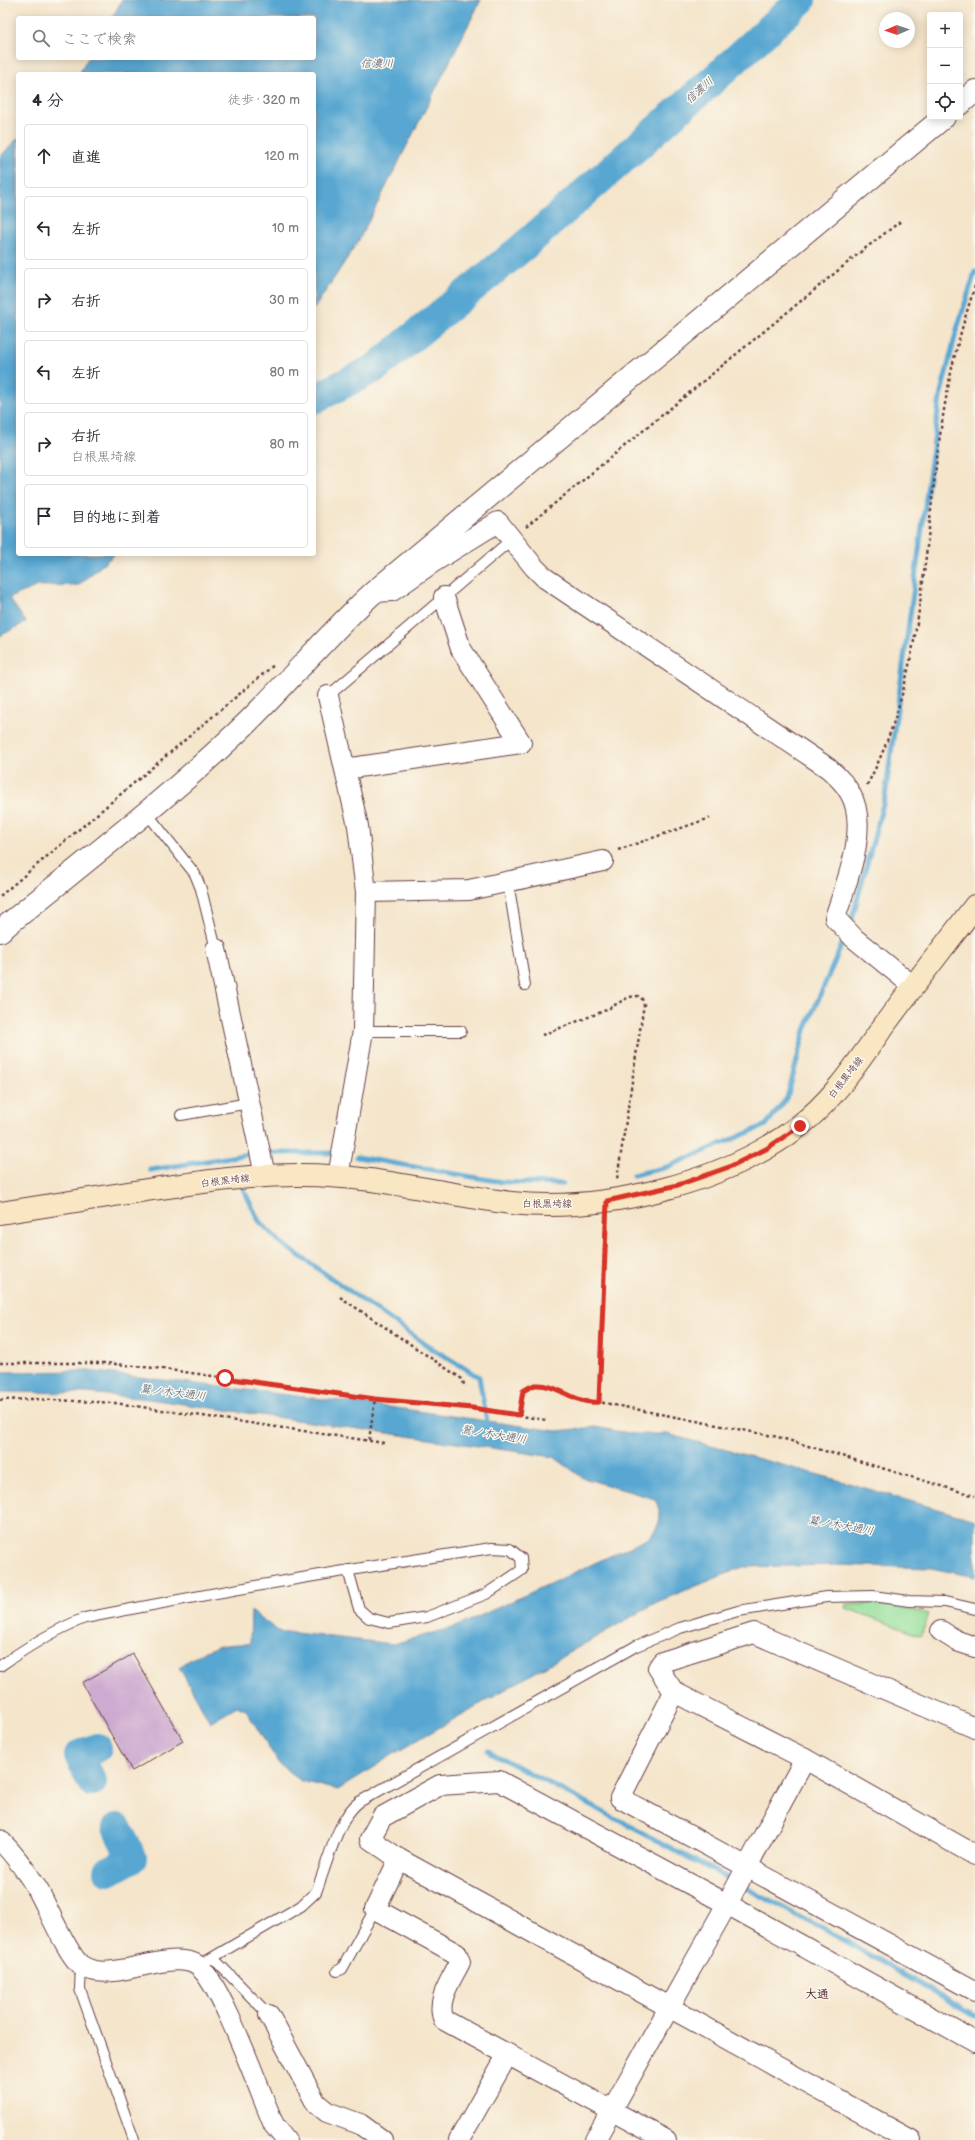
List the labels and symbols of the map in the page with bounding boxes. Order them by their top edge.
north arrow [879,12,915,48]
water label: 信濃川 [361,57,394,70]
water label: 信濃川 [683,75,716,106]
street label: 白根黒埼線 [826,1054,866,1101]
route end [791,1117,809,1135]
street label: 白根黒埼線 [200,1172,251,1190]
street label: 白根黒埼線 [522,1198,572,1210]
route start [216,1369,234,1387]
water label: 鷲ノ木大通川 [139,1382,206,1403]
water label: 鷲ノ木大通川 [460,1423,528,1446]
water label: 鷲ノ木大通川 [807,1513,875,1538]
district label: 大通 [805,1987,829,2002]

